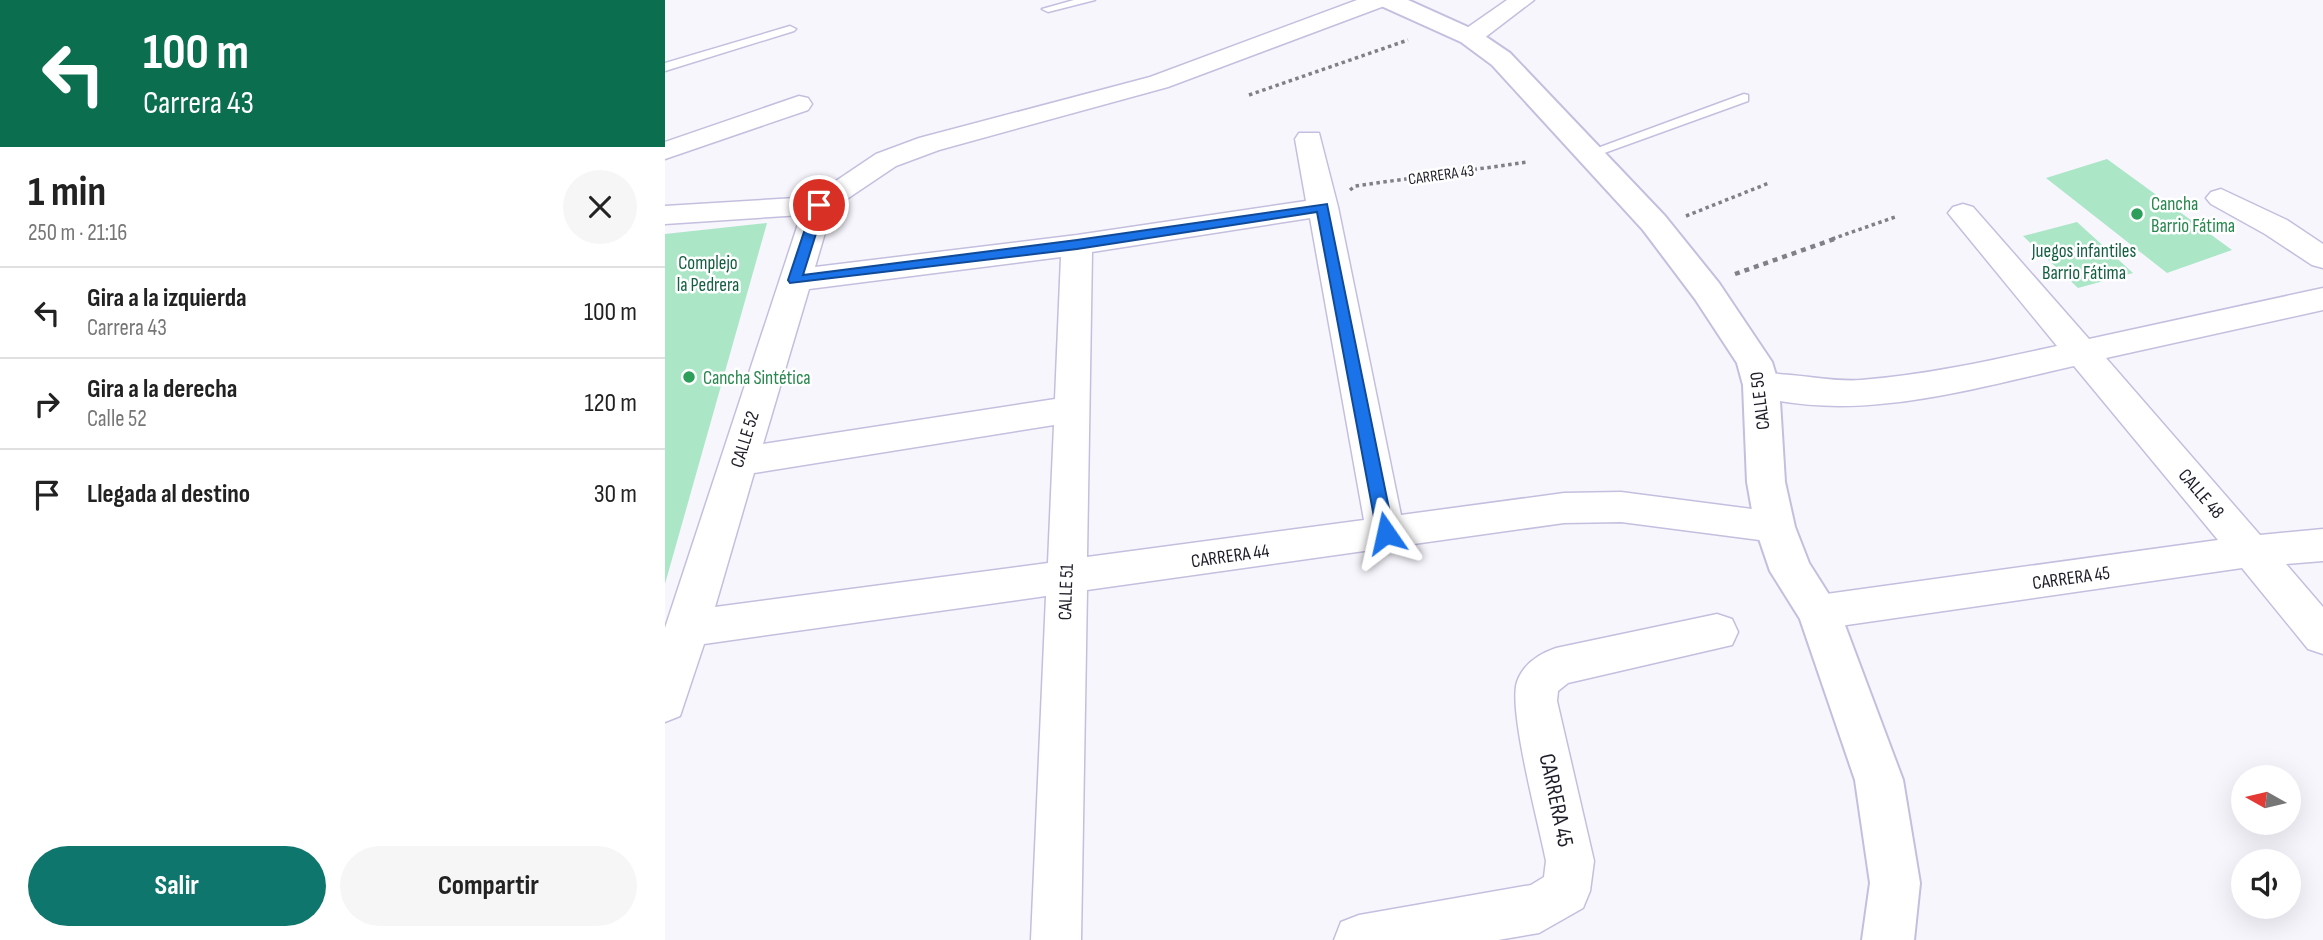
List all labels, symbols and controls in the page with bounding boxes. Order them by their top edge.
text: 100 m [143,24,249,83]
icon: left [28,28,119,119]
text: Carrera 43 [143,84,254,123]
street label: CARRERA 43 [1407,161,1475,189]
text: 1 min [28,167,106,218]
button: close [563,170,637,244]
pin [789,175,849,235]
icon: arrive [800,186,838,224]
place label: Cancha Barrio Fátima [2151,193,2235,238]
marker: Cancha Barrio Fátima [2129,206,2145,222]
text: 250 m · 21:16 [28,219,127,247]
park label: Juegos infantiles Barrio Fátima [2031,240,2136,285]
park label: Complejo la Pedrera [677,252,739,297]
text: Gira a la izquierda [87,283,247,314]
icon: left [28,294,66,332]
text: 100 m [584,297,637,328]
text: Carrera 43 [87,314,167,342]
place label: Cancha Sintética [703,367,811,390]
marker: Cancha Sintética [681,369,697,385]
street label: CALLE 50 [1746,370,1775,431]
text: Gira a la derecha [87,374,237,405]
icon: right [28,385,66,423]
text: 120 m [584,388,637,419]
text: Calle 52 [87,405,147,433]
street label: CALLE 52 [726,408,765,470]
street label: CALLE 48 [2173,464,2229,524]
icon: arrive [28,476,66,514]
text: Llegada al destino [87,479,250,510]
text: 30 m [594,479,637,510]
position arrow [1349,496,1423,570]
street label: CARRERA 44 [1190,540,1271,573]
street label: CARRERA 45 [2031,562,2112,595]
street label: CALLE 51 [1054,563,1079,621]
street label: CARRERA 45 [1532,751,1580,849]
north arrow [2231,765,2301,835]
map controls [2231,765,2301,919]
button: Salir [28,846,326,926]
button: Compartir [340,846,637,926]
button: sound [2231,849,2301,919]

